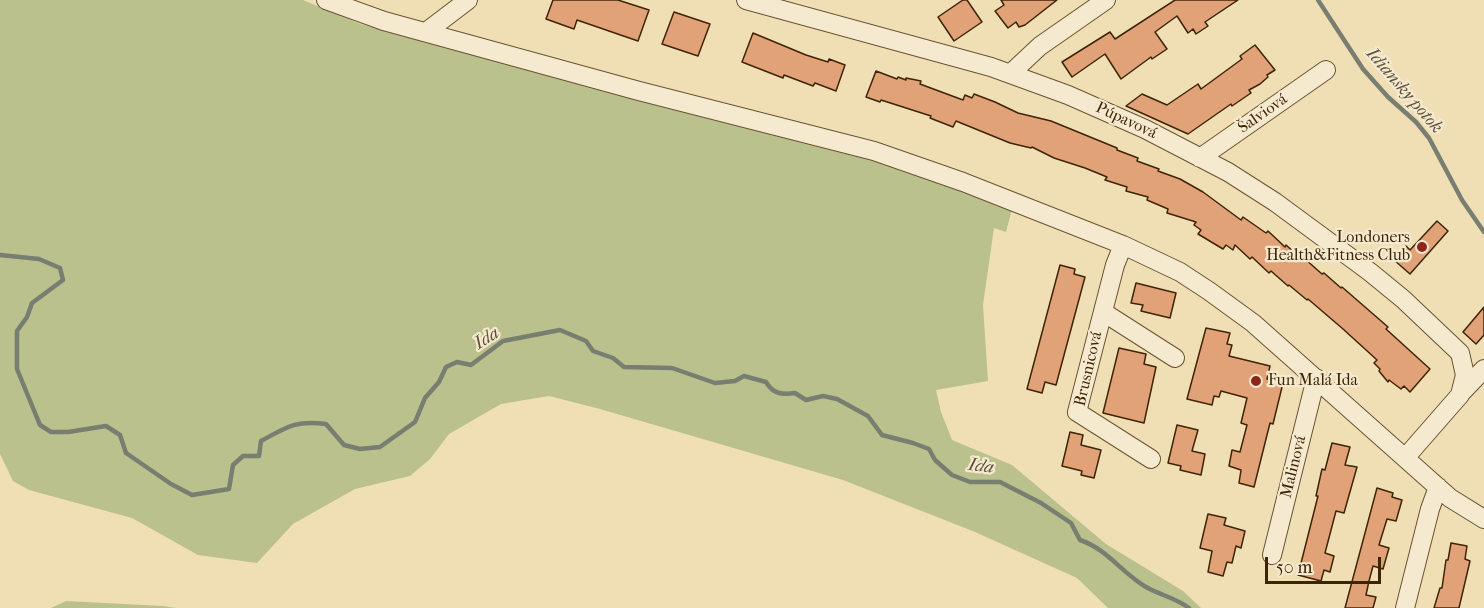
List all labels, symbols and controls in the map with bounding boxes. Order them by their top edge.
water label: Idiansky potok [1361,44,1447,138]
street label: Šalviová [1235,90,1291,138]
street label: Púpavová [1092,99,1160,143]
place label: Londoners Health&Fitness Club [1266,228,1410,266]
marker: Londoners Health&Fitness Club [1415,240,1429,254]
water label: Ida [470,323,504,355]
street label: Brusnicová [1071,330,1107,408]
place label: Fun Malá Ida [1268,371,1358,391]
marker: Fun Malá Ida [1249,374,1263,388]
street label: Malinová [1277,434,1311,500]
water label: Ida [967,455,995,479]
scale bar [1268,545,1384,583]
text: 50 m [1276,557,1312,578]

